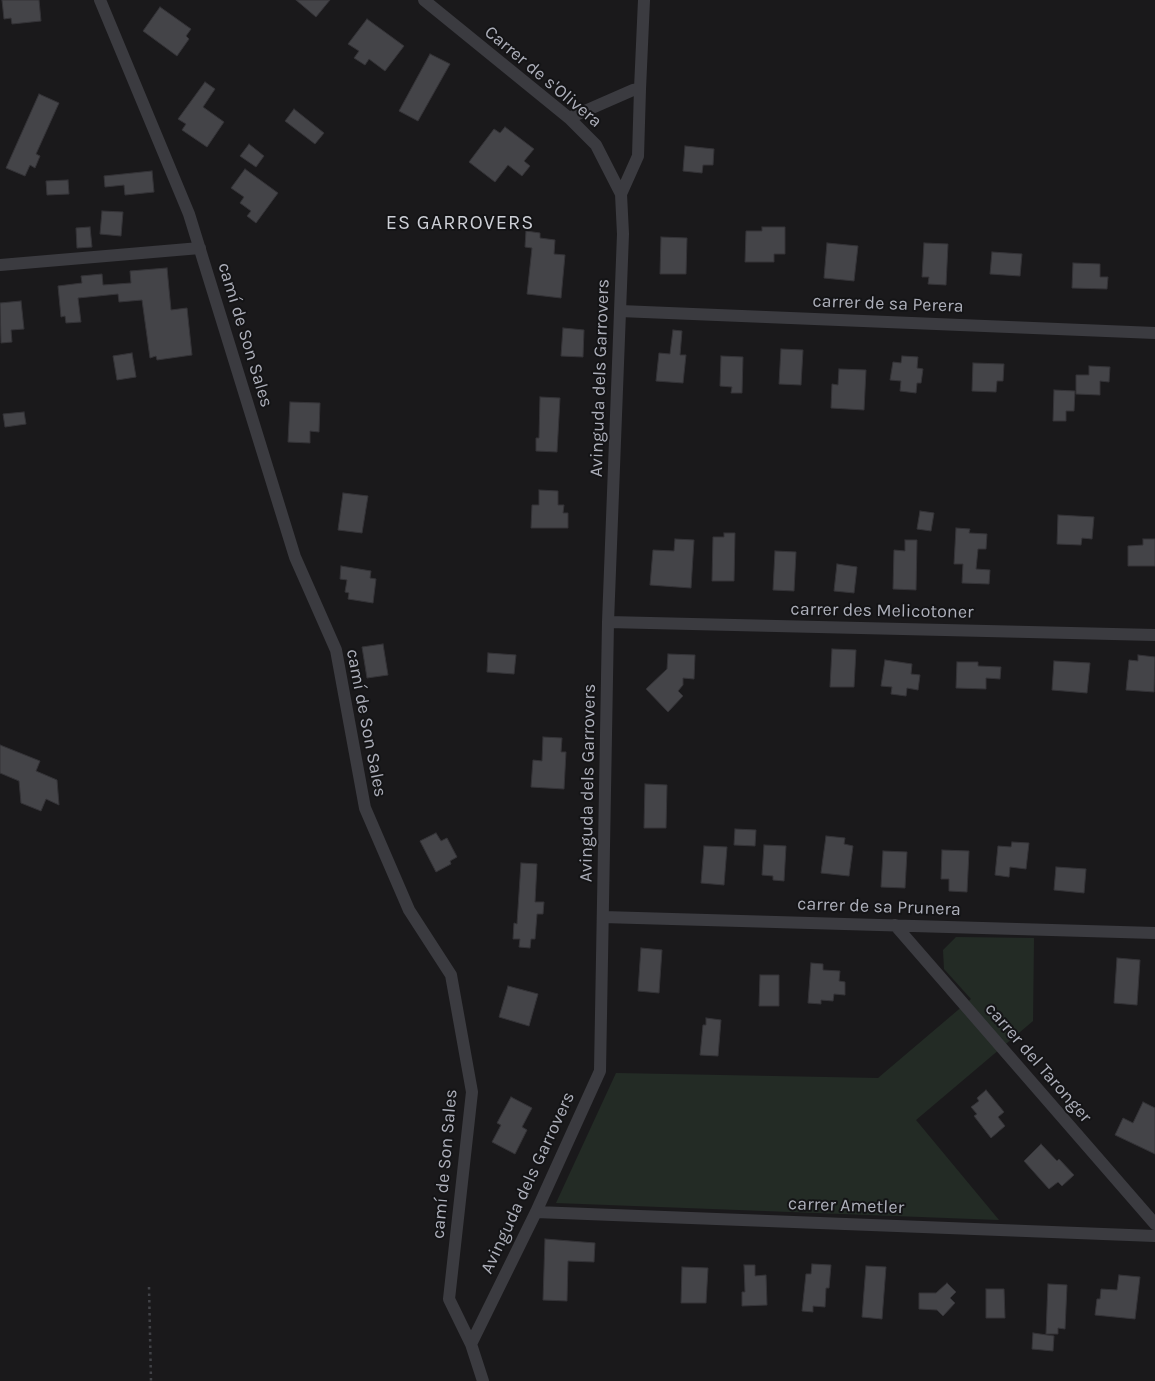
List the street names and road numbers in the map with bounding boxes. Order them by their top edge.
street label: Carrer de s'Olivera [480,22,606,132]
street label: camí de Son Sales [213,260,277,410]
street label: Avinguda dels Garrovers [586,278,614,478]
street label: carrer de sa Perera [812,291,964,317]
street label: carrer des Melicotoner [790,599,974,623]
street label: camí de Son Sales [341,647,391,799]
street label: Avinguda dels Garrovers [575,684,601,882]
street label: carrer de sa Prunera [797,893,961,921]
street label: carrer del Taronger [980,999,1096,1127]
street label: camí de Son Sales [428,1088,462,1240]
street label: Avinguda dels Garrovers [476,1089,580,1277]
street label: carrer Ametler [788,1193,904,1219]

